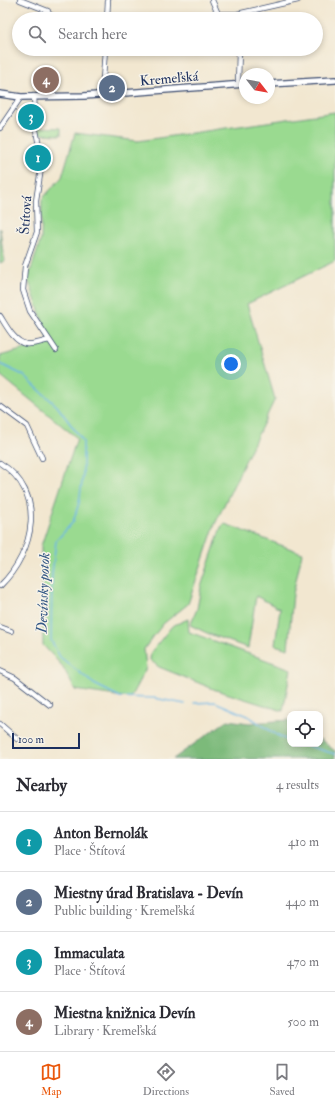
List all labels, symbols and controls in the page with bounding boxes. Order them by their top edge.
search box [12,12,323,56]
icon: search [26,23,48,45]
text: Search here [58,25,127,44]
pin: 4 [33,65,59,95]
street label: Kremeľská [139,67,199,90]
north arrow [239,68,275,104]
pin: 2 [99,73,125,103]
pin: 3 [18,102,44,132]
pin: 1 [25,143,51,173]
street label: Štítová [15,195,35,235]
your location [221,354,241,374]
water label: Devínsky potok [33,552,54,635]
map controls [287,711,323,747]
button: locate [287,711,323,747]
scale bar [12,731,80,750]
text: 100 m [18,733,44,746]
text: Nearby [16,775,67,796]
text: 4 results [276,777,319,793]
text: Anton Bernolák [54,824,148,843]
text: 1 [27,834,31,850]
text: 410 m [288,834,319,850]
text: Place · Štítová [54,843,125,859]
text: Miestny úrad Bratislava - Devín [54,884,243,903]
text: 2 [26,894,32,910]
text: 440 m [285,894,319,910]
text: Public building · Kremeľská [54,903,195,919]
text: Immaculata [54,944,124,963]
text: 3 [27,954,32,970]
text: 470 m [287,954,319,970]
text: Place · Štítová [54,963,125,979]
text: Miestna knižnica Devín [54,1004,196,1023]
text: 4 [25,1014,33,1030]
text: 500 m [287,1014,319,1030]
text: Library · Kremeľská [54,1023,156,1039]
tab: Map [40,1061,62,1098]
tab: Directions [143,1061,189,1098]
tab: Saved [270,1061,295,1098]

